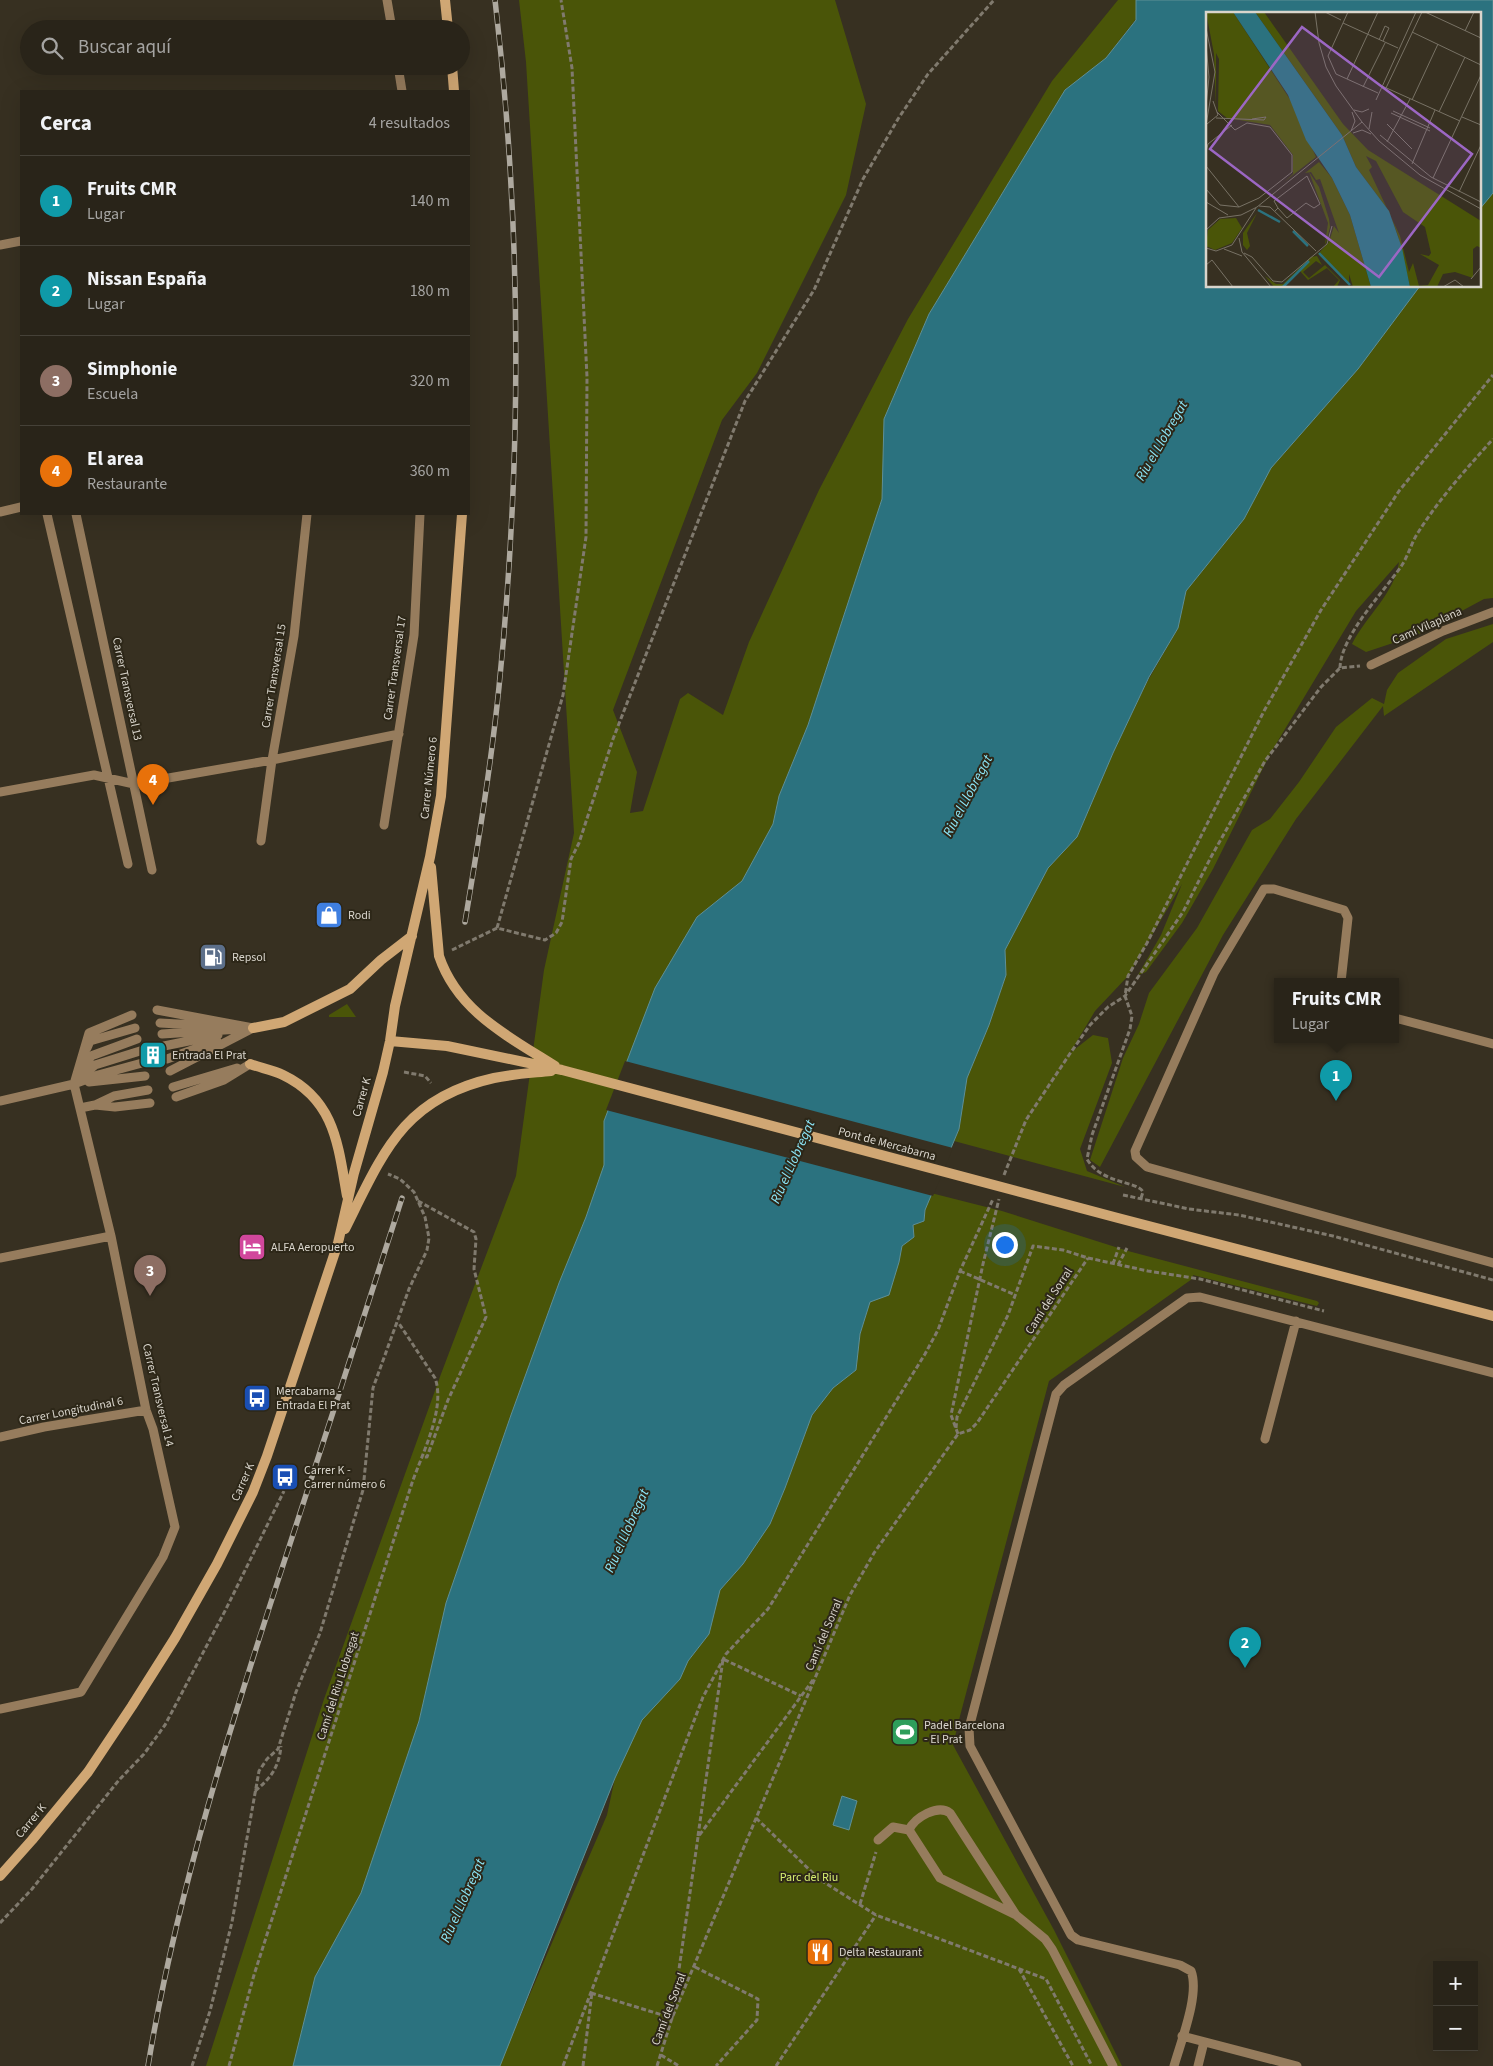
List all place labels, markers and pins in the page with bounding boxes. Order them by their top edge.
pin: 4 [137,764,169,805]
shop icon: Rodi [314,900,344,930]
place label: Rodi [348,907,371,924]
fuel station icon: Repsol [198,942,228,972]
place label: Repsol [232,949,266,966]
building icon: Entrada El Prat [138,1040,168,1070]
place label: Entrada El Prat [172,1047,246,1064]
pin: 1 [1320,1060,1352,1101]
hotel icon: ALFA Aeropuerto [237,1232,267,1262]
place label: ALFA Aeropuerto [271,1239,354,1256]
pin: 3 [134,1255,166,1296]
bus stop icon: Mercabarna - Entrada El Prat [242,1383,272,1413]
place label: Mercabarna - Entrada El Prat [276,1383,350,1414]
bus stop icon: Carrer K - Carrer número 6 [270,1462,300,1492]
place label: Carrer K - Carrer número 6 [304,1462,386,1493]
pin: 2 [1229,1627,1261,1668]
sports icon: Padel Barcelona - El Prat [890,1717,920,1747]
place label: Padel Barcelona - El Prat [924,1717,1005,1748]
restaurant icon: Delta Restaurant [805,1937,835,1967]
place label: Delta Restaurant [839,1944,922,1961]

